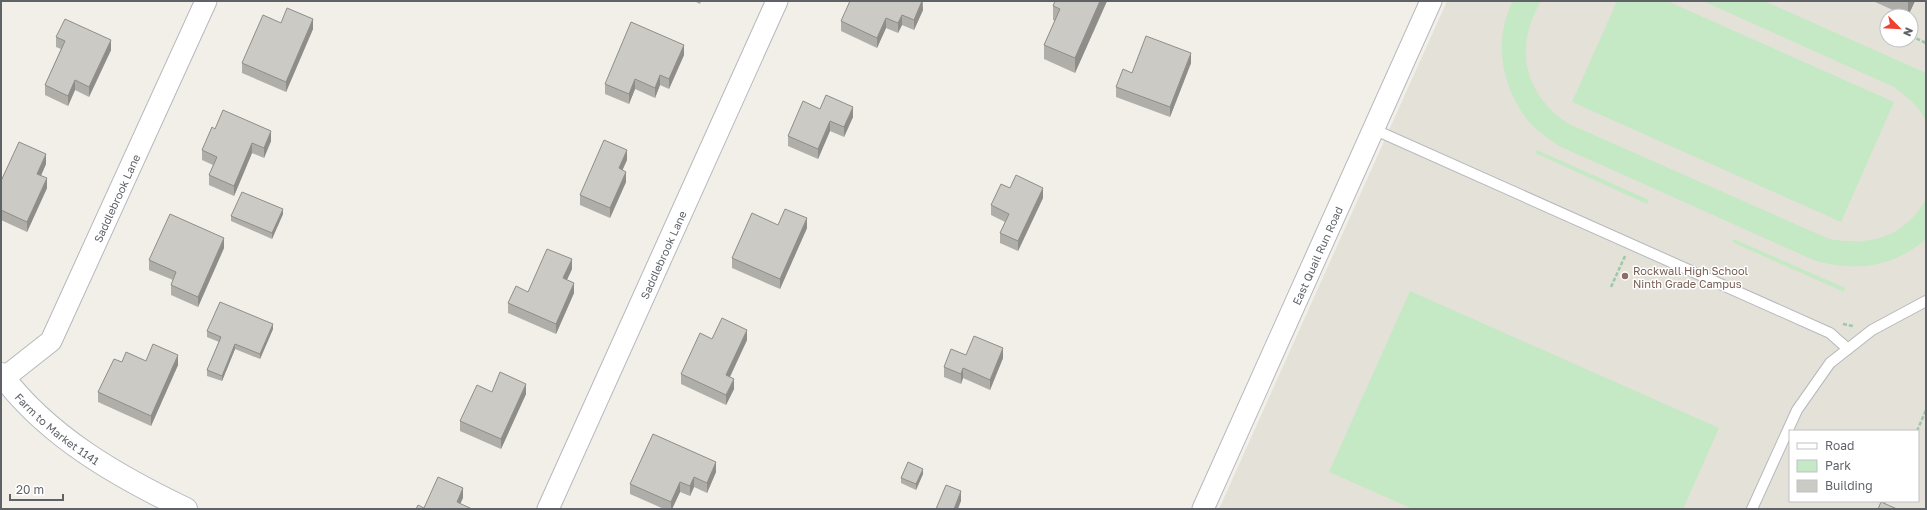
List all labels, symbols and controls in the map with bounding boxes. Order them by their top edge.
north arrow [1879,8,1919,48]
text: N [1901,26,1916,39]
street label: Saddlebrook Lane [90,152,142,244]
street label: East Quail Run Road [1289,204,1345,307]
street label: Saddlebrook Lane [637,208,688,301]
place label: Rockwall High School Ninth Grade Campus [1633,264,1749,290]
marker: Rockwall High School Ninth Grade Campus [1620,271,1630,281]
street label: Farm to Market 1141 [13,390,102,467]
legend [1789,430,1919,502]
text: Road [1825,438,1854,453]
text: Park [1825,458,1851,473]
scale bar [10,476,63,502]
text: Building [1825,478,1873,493]
text: 20 m [16,482,44,497]

